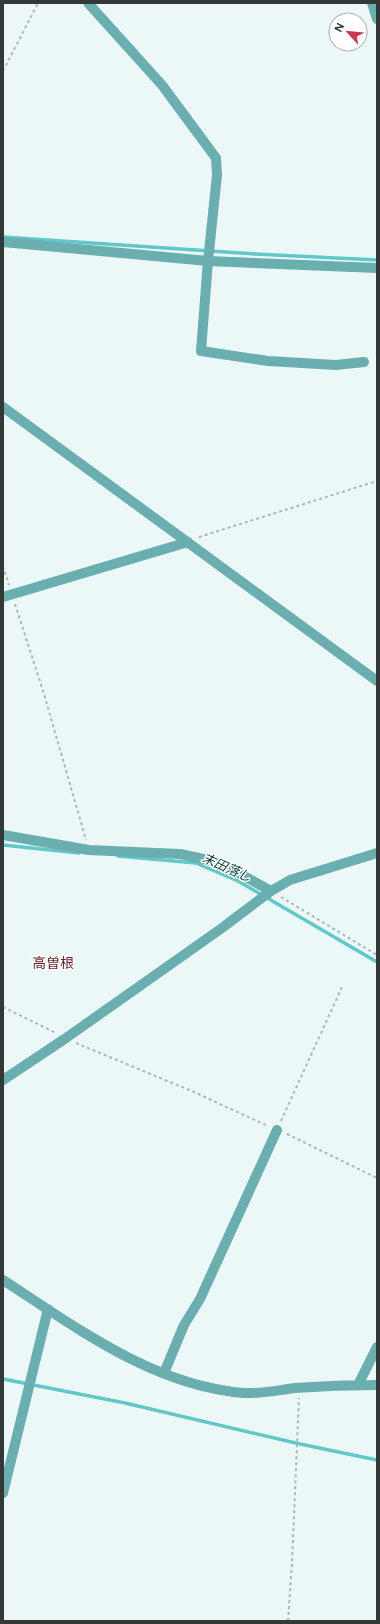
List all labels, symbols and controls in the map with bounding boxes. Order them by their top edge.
north arrow [328,12,368,52]
text: N [332,21,347,34]
water label: 末田落し [200,850,254,885]
district label: 高曽根 [32,955,74,972]

